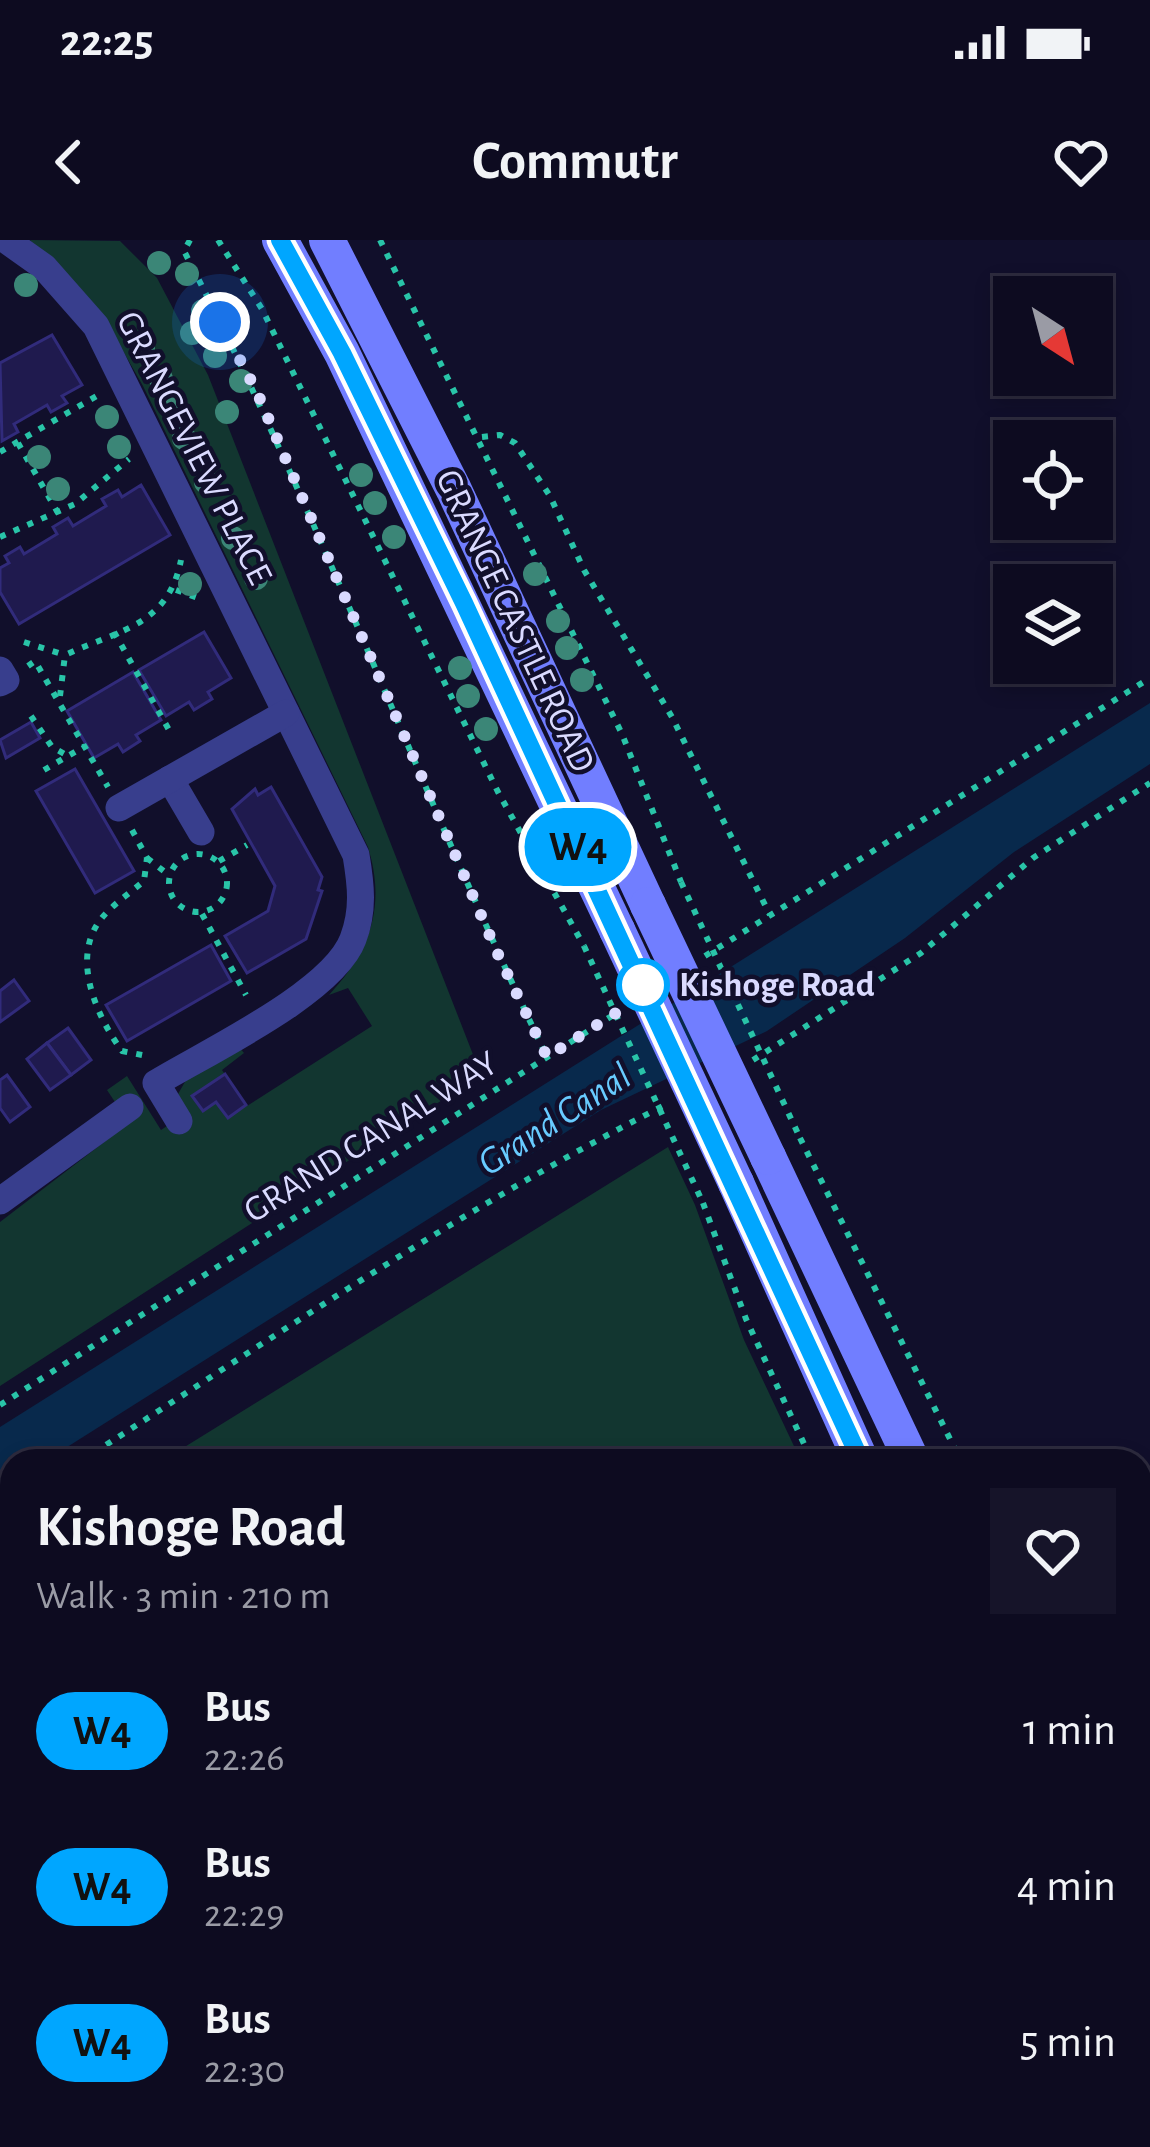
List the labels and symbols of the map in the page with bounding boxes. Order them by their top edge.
north arrow [993,276,1113,396]
your location [190,292,250,352]
street label: GRANGEVIEW PLACE [110,306,278,590]
street label: GRANGE CASTLE ROAD [429,464,601,778]
line badge: W4 [524,808,632,886]
marker: Kishoge Road [618,960,668,1010]
place label: Kishoge Road [679,967,875,1003]
street label: GRAND CANAL WAY [238,1045,504,1229]
water label: Grand Canal [472,1056,638,1184]

